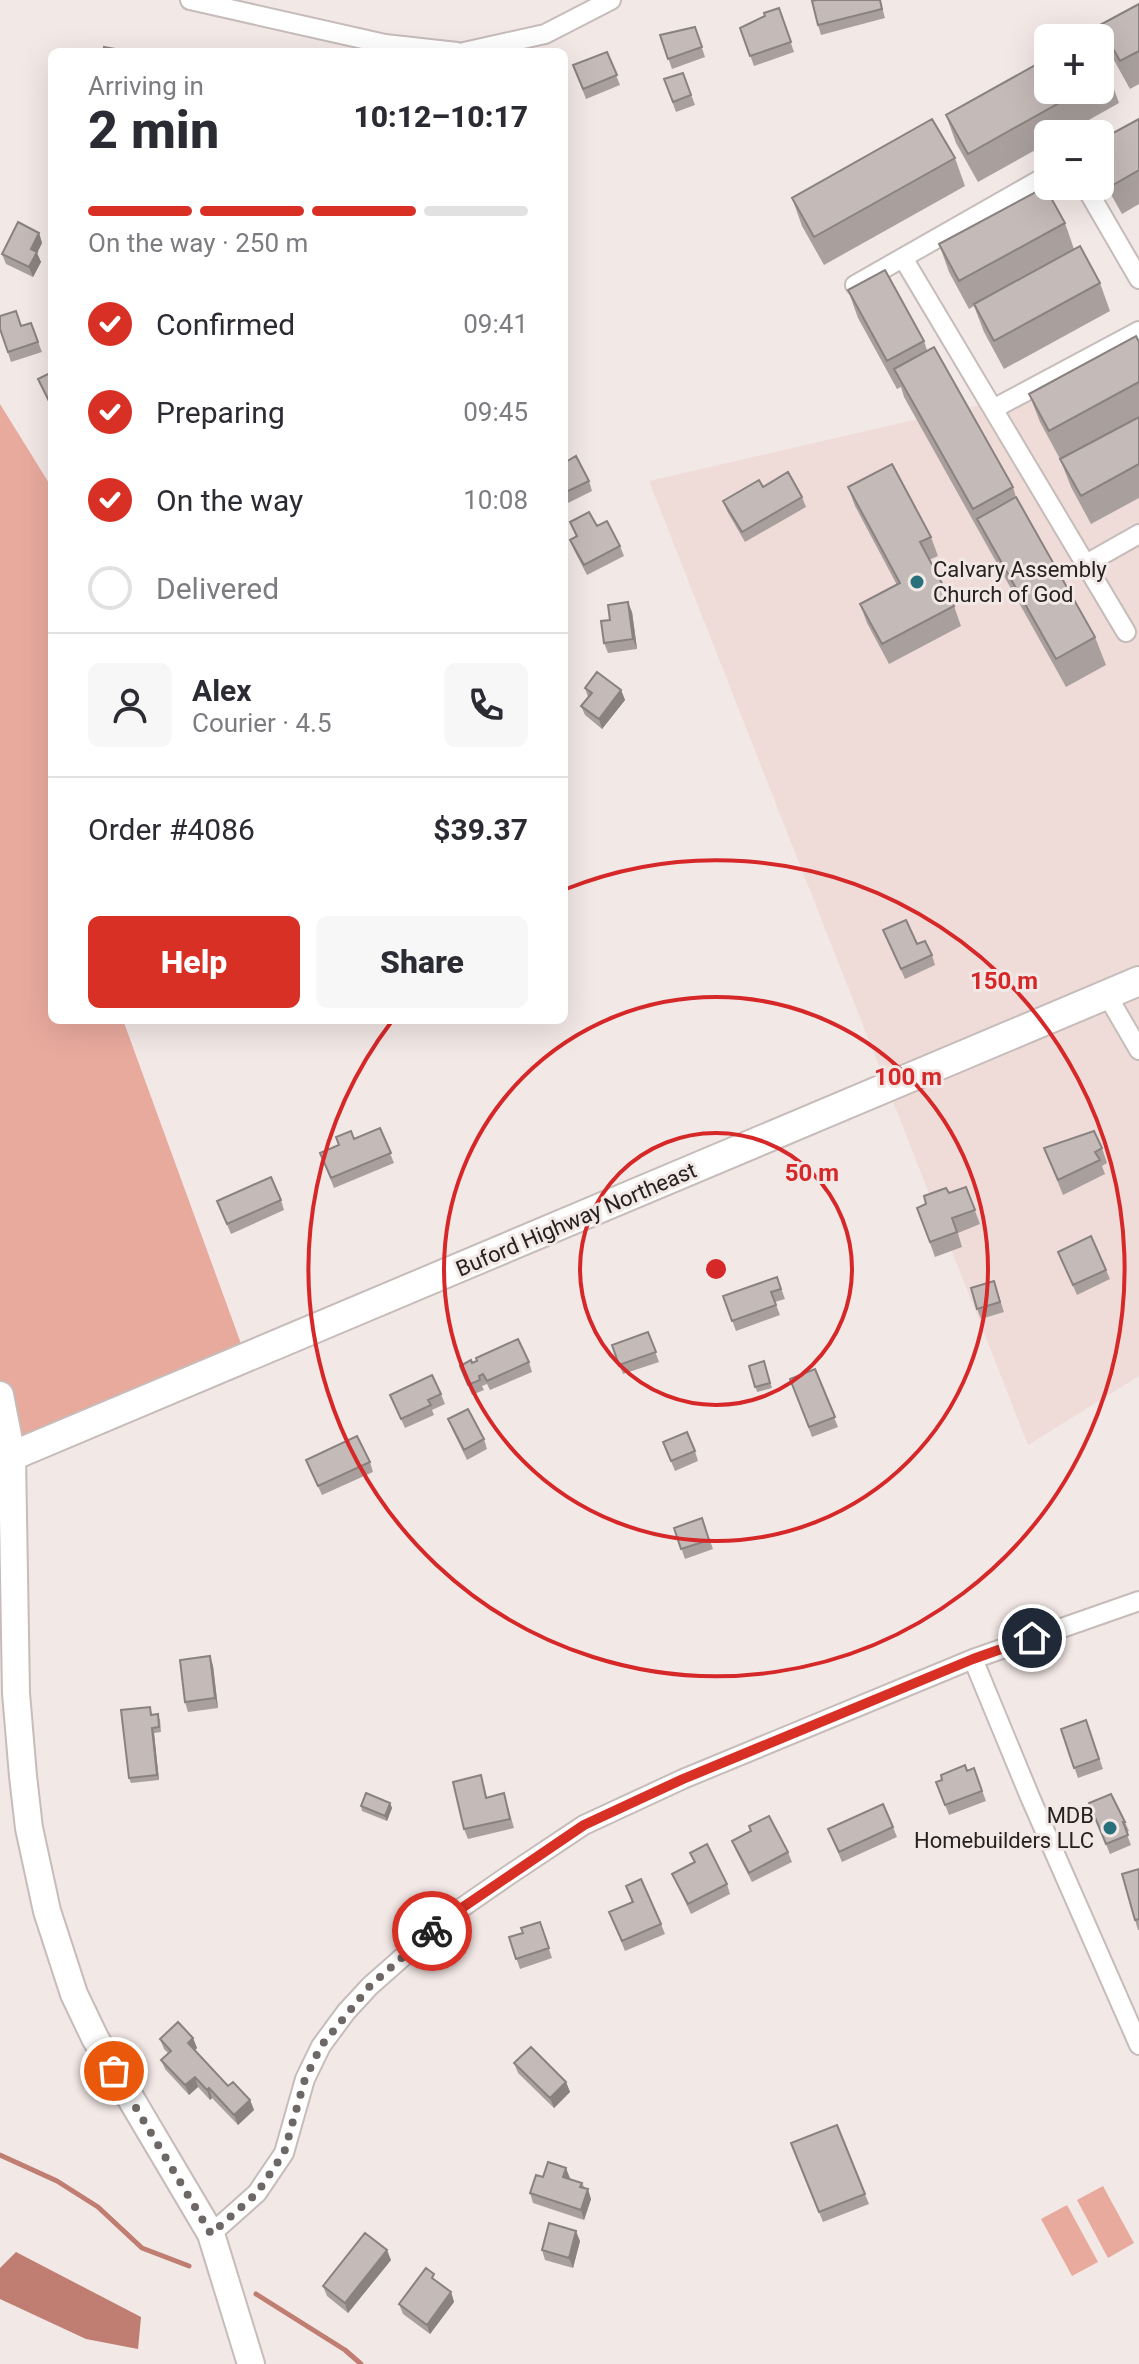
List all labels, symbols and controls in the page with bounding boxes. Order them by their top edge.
map controls [1034,24,1114,200]
button: + [1034,24,1114,104]
text: Arriving in [88,71,204,101]
text: 10:12–10:17 [353,99,528,134]
text: 2 min [88,100,219,161]
button: − [1034,120,1114,200]
text: On the way · 250 m [88,228,308,258]
icon: check [88,302,132,346]
text: Confirmed [156,307,295,342]
text: 09:41 [463,309,528,339]
icon: check [88,390,132,434]
text: Preparing [156,395,285,430]
text: 09:45 [463,397,528,427]
icon: check [88,478,132,522]
text: On the way [156,483,303,518]
text: 10:08 [463,485,528,515]
place label: Calvary Assembly Church of God [933,557,1107,607]
text: Delivered [156,571,279,606]
marker: Calvary Assembly Church of God [908,573,926,591]
button: person [88,663,172,747]
button: phone [444,663,528,747]
text: Alex [192,673,252,708]
text: Courier · 4.5 [192,708,332,738]
text: Order #4086 [88,812,255,847]
text: $39.37 [433,812,528,847]
button: Help [88,916,300,1008]
button: Share [316,916,528,1008]
text: 150 m [970,967,1038,995]
text: 100 m [874,1063,942,1091]
street label: Buford Highway Northeast [452,1157,700,1281]
text: 50 m [785,1159,839,1187]
centre of rings [702,1255,730,1283]
pin [998,1604,1066,1672]
icon: home [1010,1616,1054,1660]
place label: MDB Homebuilders LLC [914,1803,1094,1853]
marker: MDB Homebuilders LLC [1101,1819,1119,1837]
courier [392,1891,472,1971]
icon: bike [410,1909,454,1953]
pin [80,2037,148,2105]
icon: bag [92,2049,136,2093]

